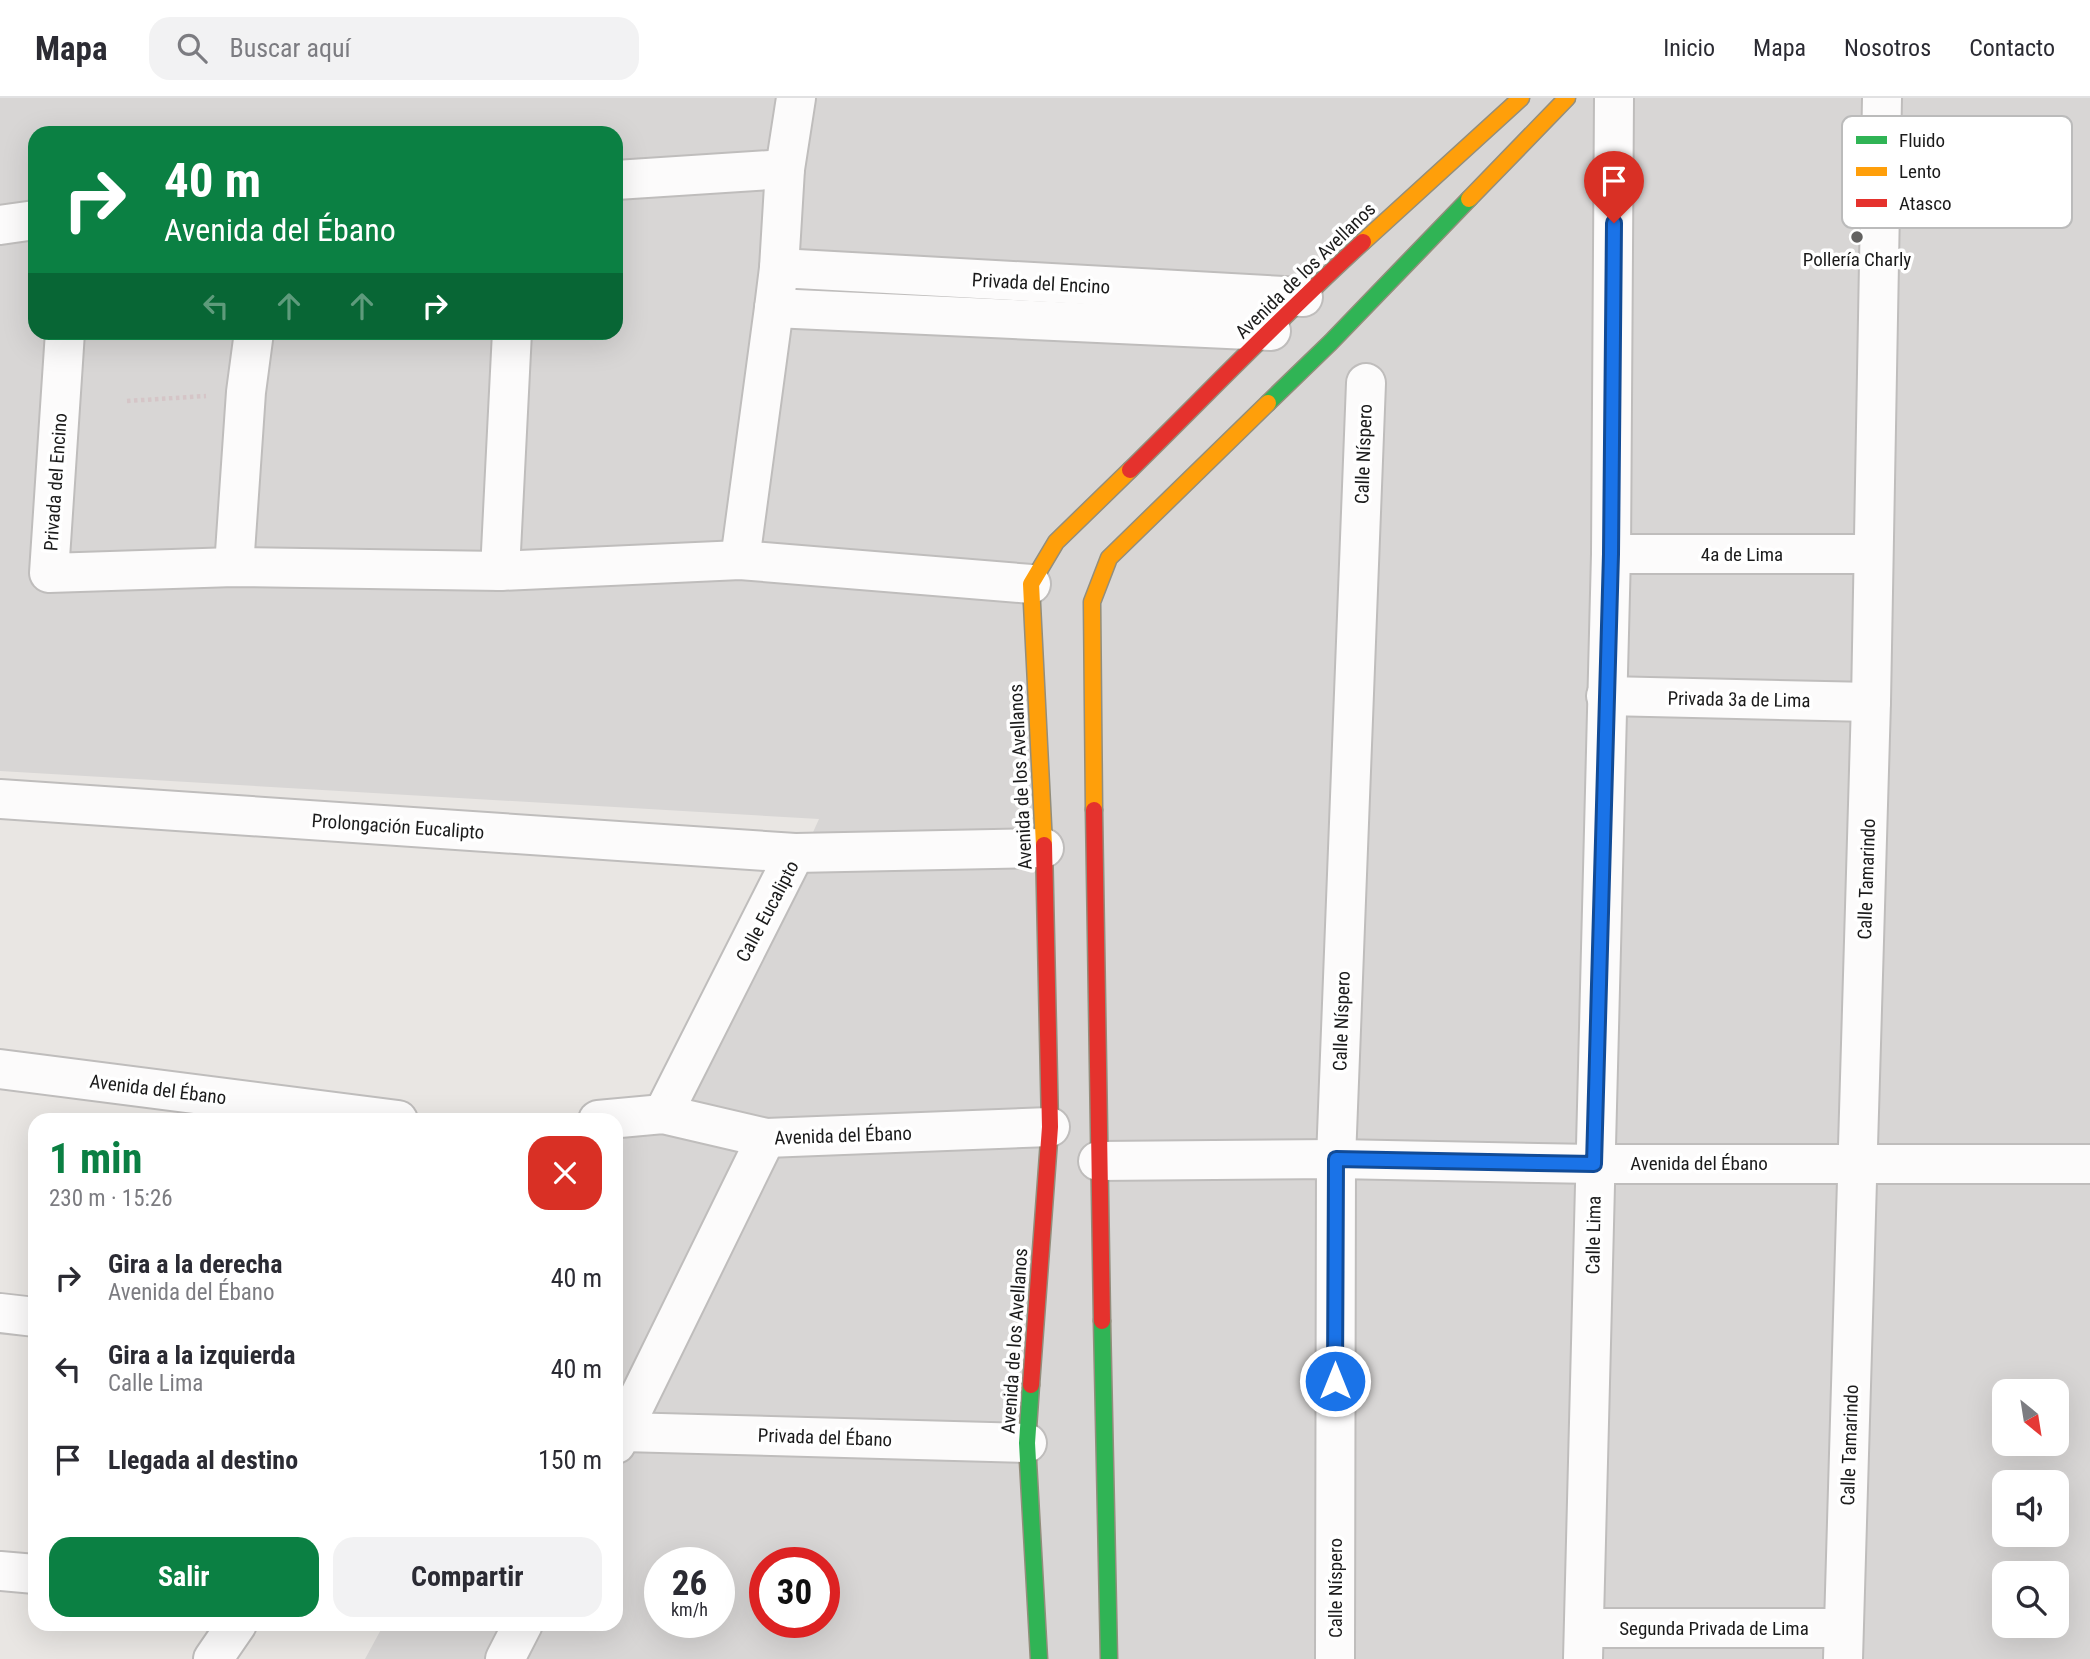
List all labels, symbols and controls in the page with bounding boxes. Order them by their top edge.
search box [149,17,639,80]
text: Mapa [35,29,107,68]
icon: search [173,29,211,67]
text: Buscar aquí [229,33,351,63]
text: Inicio [1663,34,1715,62]
text: Mapa [1753,34,1806,62]
text: Nosotros [1844,34,1931,62]
text: Contacto [1969,34,2055,62]
legend [1842,116,2072,228]
text: Fluido [1899,129,1945,152]
pin [1584,151,1644,223]
text: 40 m [164,152,261,209]
icon: right [49,154,140,245]
text: Lento [1899,160,1941,183]
icon: arrive [1595,162,1633,200]
text: Atasco [1899,192,1952,215]
street label: Avenida de los Avellanos [1230,197,1380,343]
text: Avenida del Ébano [164,211,396,249]
marker: Pollería Charly [1849,229,1865,245]
place label: Pollería Charly [1803,248,1911,271]
street label: Privada del Encino [971,268,1111,299]
icon: left [197,287,235,325]
icon: ahead [270,287,308,325]
icon: ahead [343,287,381,325]
icon: right [416,287,454,325]
street label: Calle Níspero [1350,404,1377,504]
street label: Privada del Encino [39,412,72,552]
street label: 4a de Lima [1701,543,1783,566]
street label: Avenida de los Avellanos [1004,683,1037,871]
street label: Privada 3a de Lima [1667,687,1811,712]
street label: Prolongación Eucalipto [311,809,485,844]
street label: Calle Tamarindo [1853,818,1880,940]
street label: Calle Eucalipto [731,857,804,966]
street label: Calle Níspero [1328,971,1355,1071]
street label: Avenida del Ébano [88,1070,228,1109]
street label: Avenida del Ébano [774,1122,912,1149]
text: 1 min [49,1134,142,1183]
button: close [528,1136,602,1210]
street label: Avenida del Ébano [1630,1152,1768,1175]
text: 230 m · 15:26 [49,1185,173,1212]
street label: Calle Lima [1581,1195,1606,1275]
street label: Avenida de los Avellanos [997,1247,1032,1435]
text: Gira a la derecha [108,1249,282,1279]
icon: right [49,1259,87,1297]
text: 40 m [551,1263,602,1293]
text: Avenida del Ébano [108,1279,275,1306]
text: Gira a la izquierda [108,1340,296,1370]
position arrow [1298,1344,1372,1418]
icon: left [49,1350,87,1388]
text: 40 m [551,1354,602,1384]
text: Calle Lima [108,1370,203,1397]
north arrow [1992,1379,2068,1456]
map controls [1992,1379,2069,1638]
street label: Calle Tamarindo [1836,1384,1863,1506]
street label: Privada del Ébano [757,1424,893,1451]
icon: arrive [49,1441,87,1479]
text: Llegada al destino [108,1445,298,1475]
text: 150 m [538,1445,602,1475]
button: sound [1992,1470,2069,1547]
button: Salir [49,1537,319,1617]
button: Compartir [333,1537,602,1617]
street label: Calle Níspero [1324,1538,1347,1638]
speed limit sign: 30 [749,1547,840,1638]
button: search [1992,1561,2069,1638]
text: 26 [672,1563,707,1604]
text: km/h [671,1599,708,1620]
street label: Segunda Privada de Lima [1619,1617,1809,1640]

